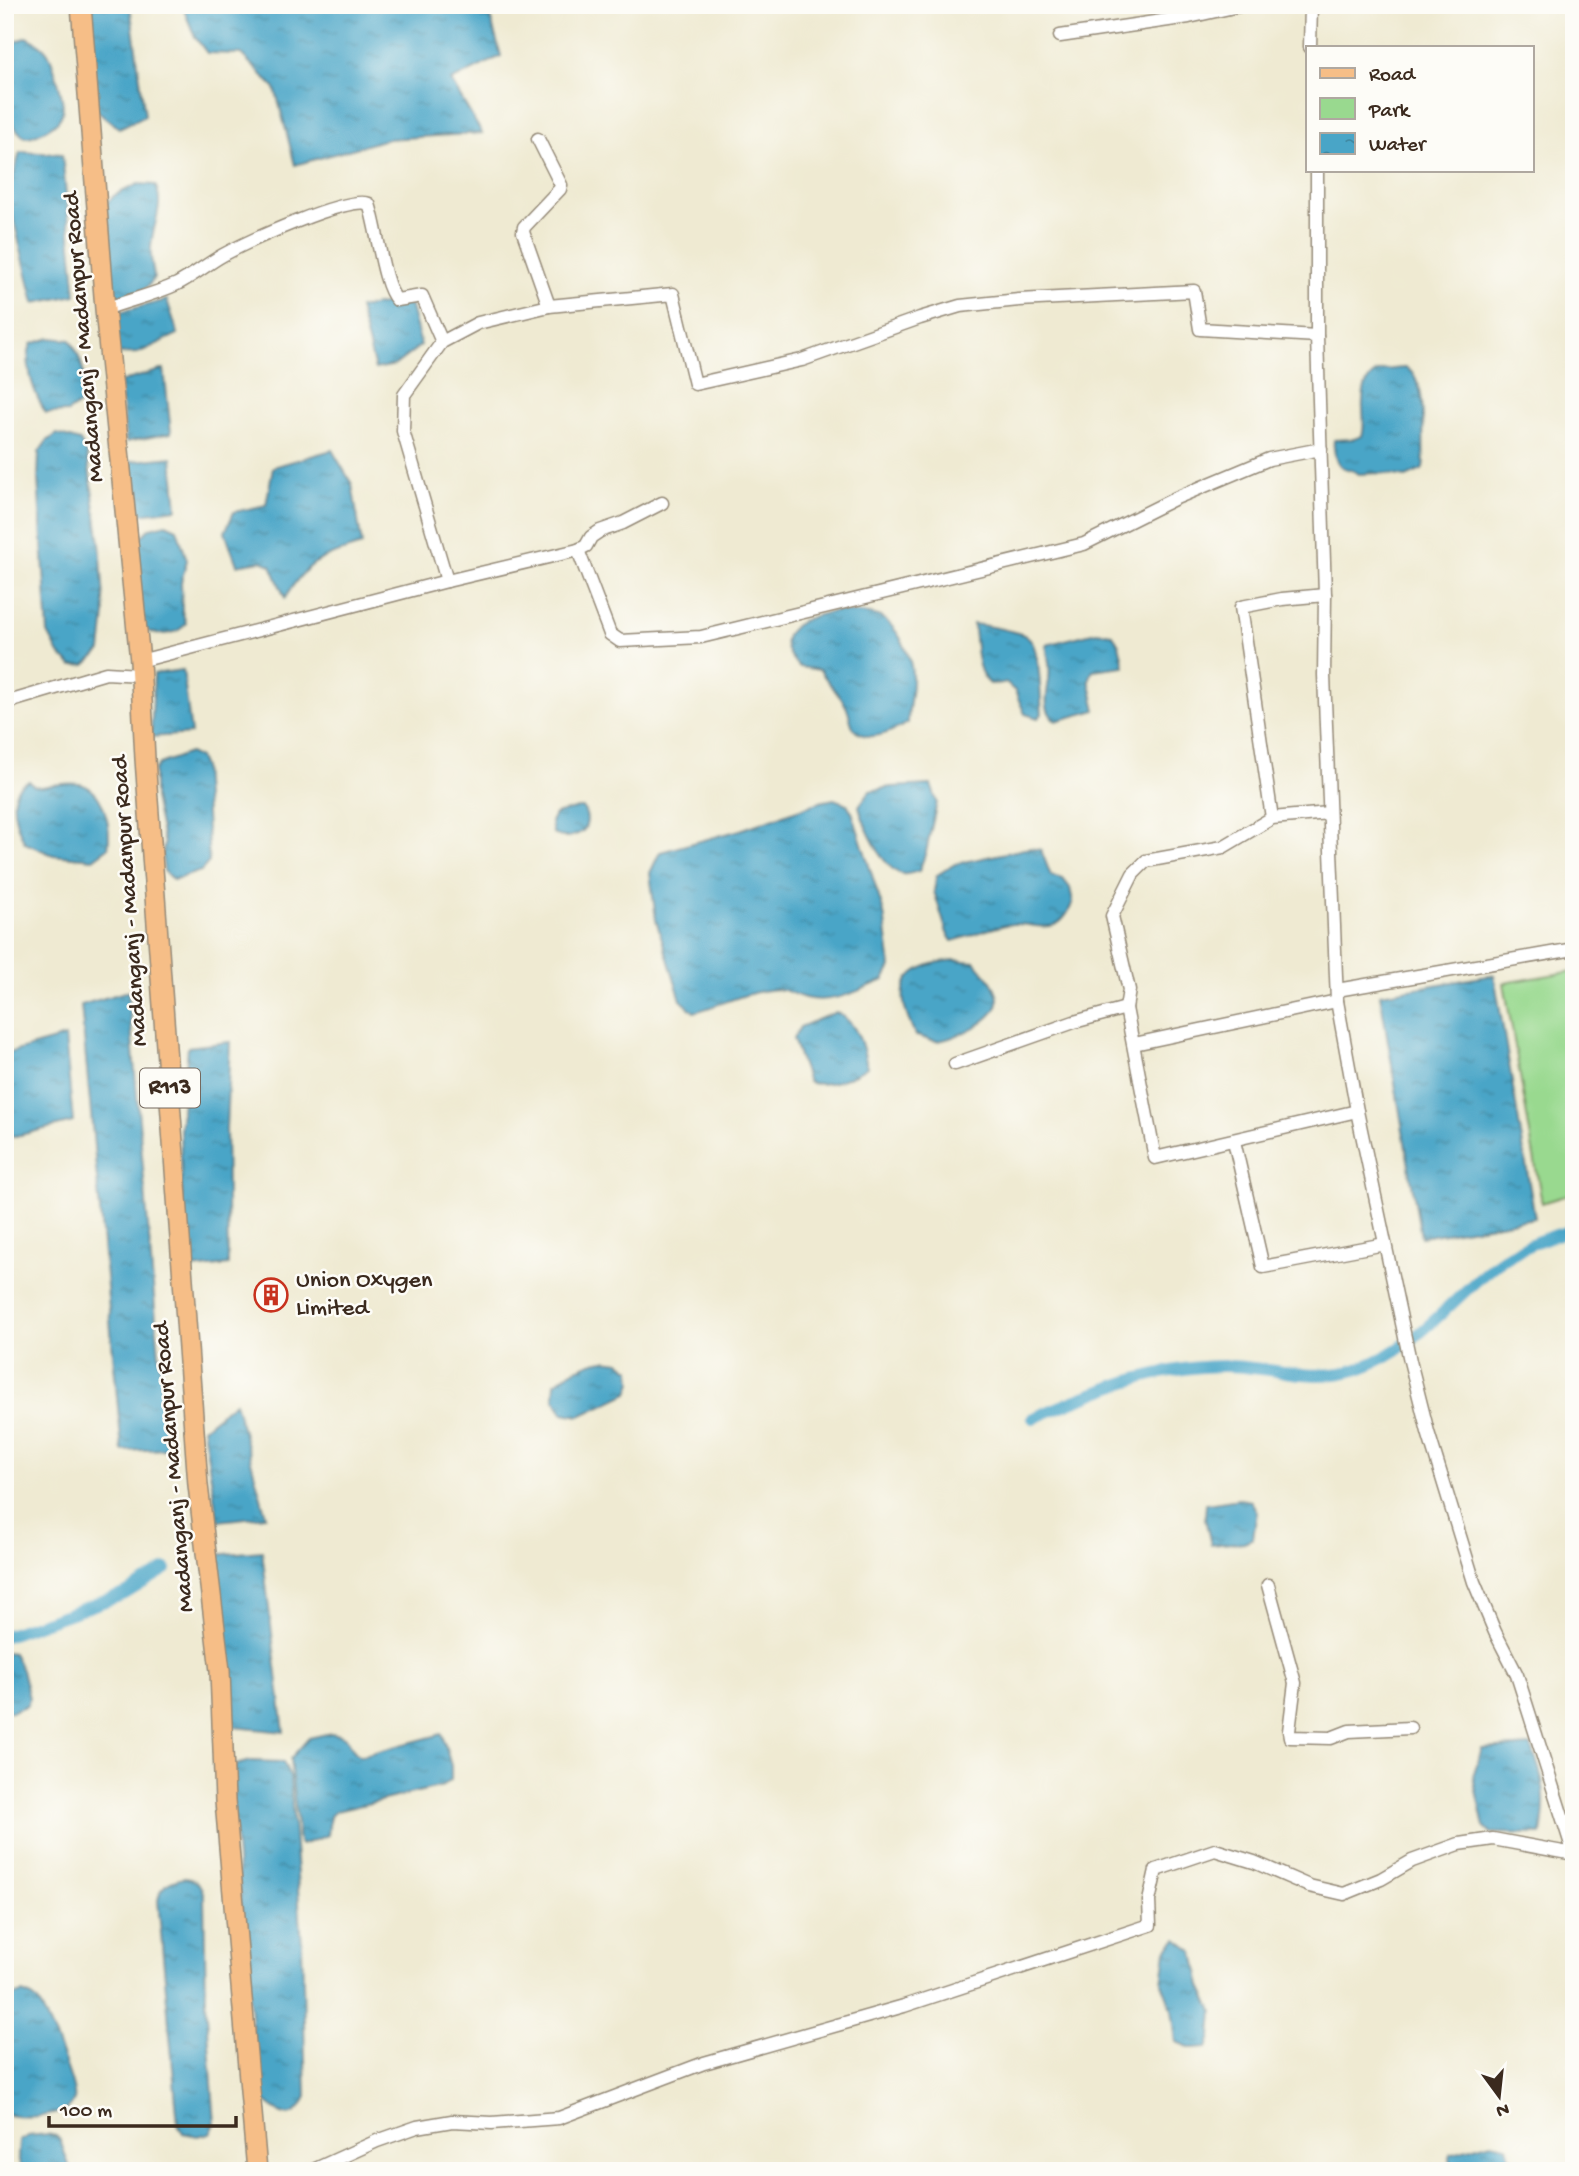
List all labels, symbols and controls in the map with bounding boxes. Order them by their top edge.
legend [1306,46,1534,172]
text: Road [1369,64,1417,89]
text: Park [1368,100,1412,125]
text: Water [1369,134,1427,159]
street label: Madanganj - Madanpur Road [58,189,112,483]
street label: Madanganj - Madanpur Road [106,753,156,1047]
road number: R113 [140,1068,200,1107]
place label: Union Oxygen Limited [296,1267,433,1324]
building icon: Union Oxygen Limited [252,1276,290,1314]
street label: Madanganj - Madanpur Road [148,1319,202,1613]
north arrow [1464,2060,1534,2130]
scale bar [49,2085,236,2129]
text: N [1494,2096,1511,2122]
text: 100 m [59,2100,112,2125]

